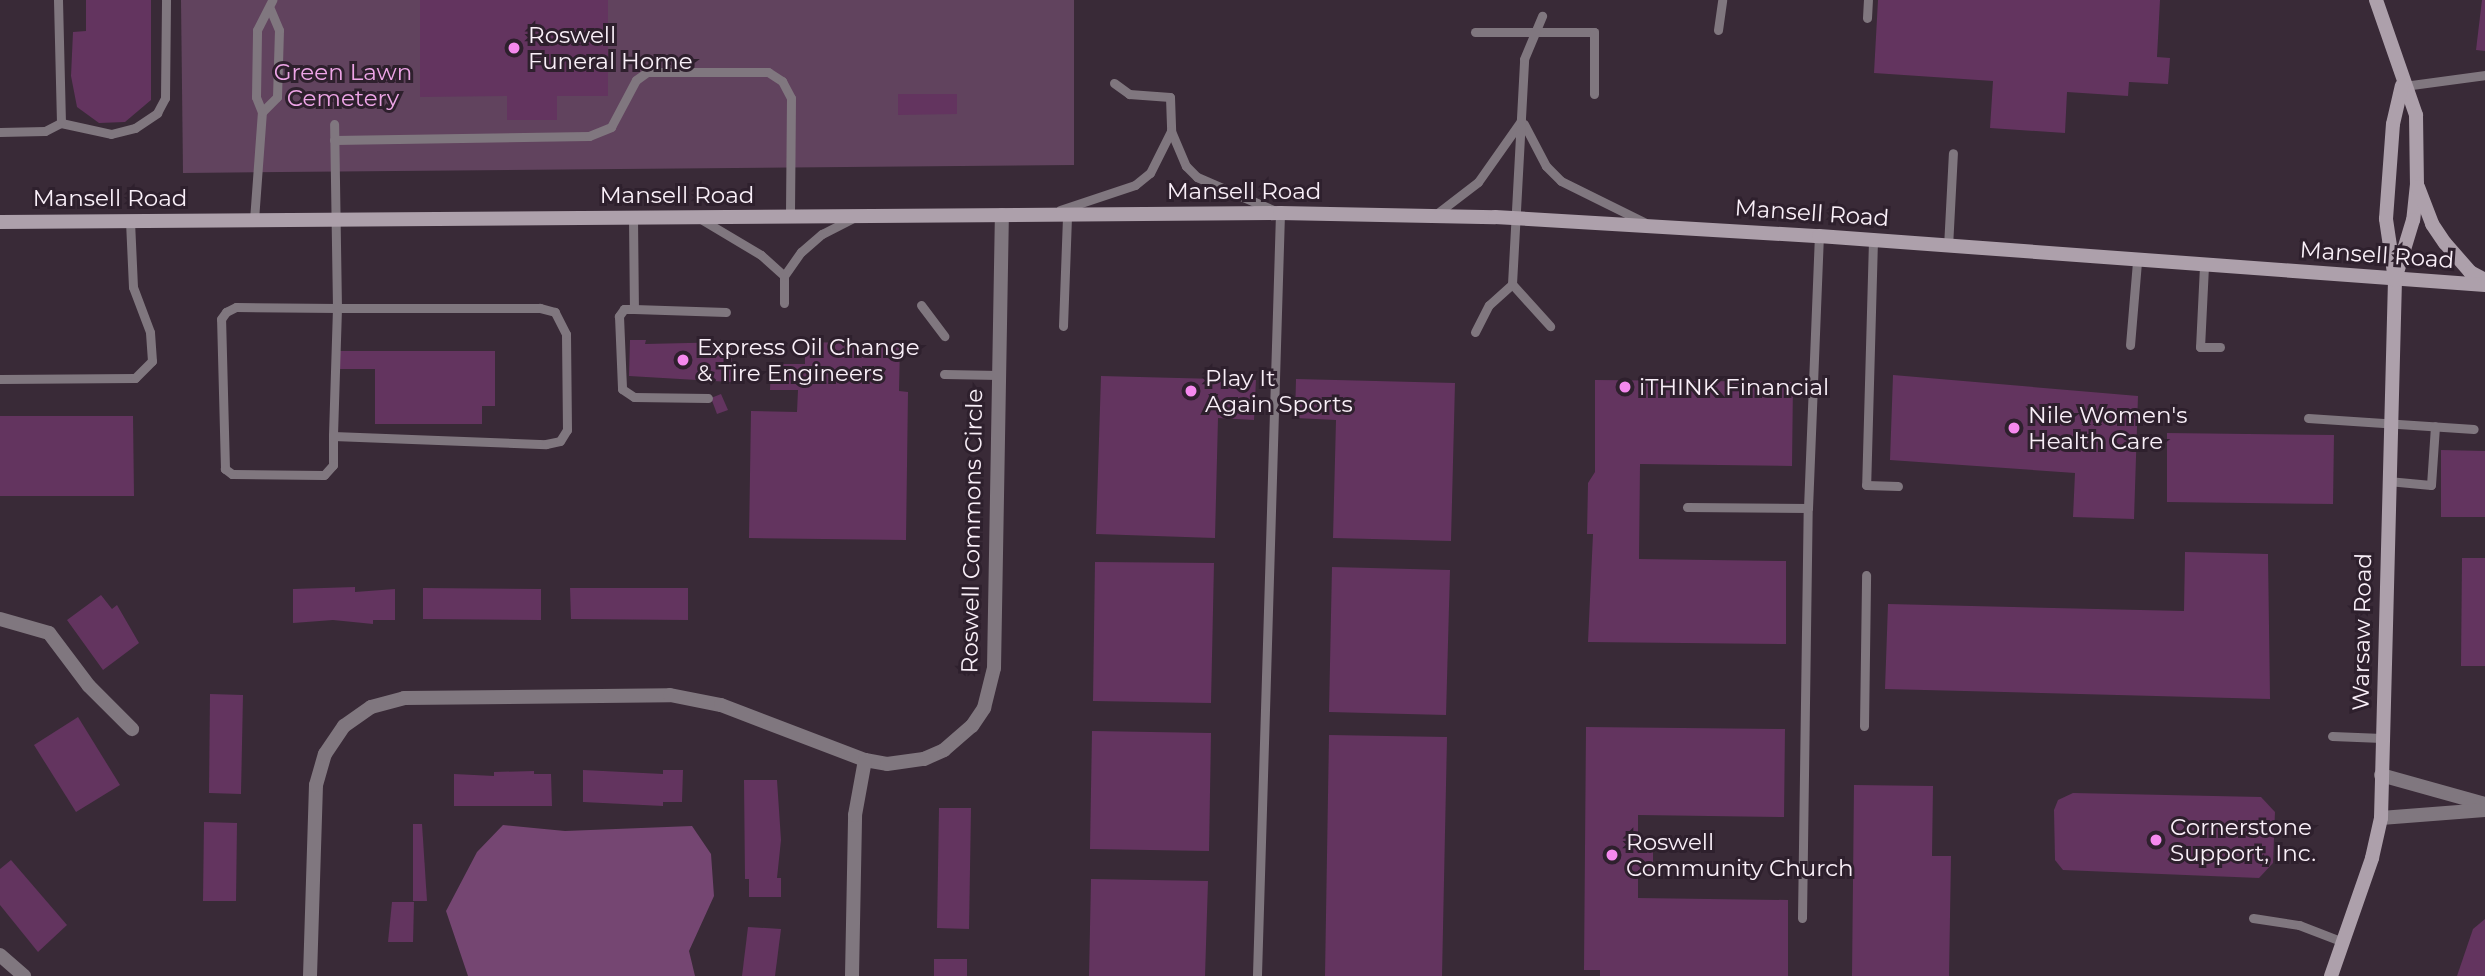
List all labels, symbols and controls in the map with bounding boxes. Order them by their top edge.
place label: Roswell Funeral Home [528,21,693,75]
marker: Roswell Funeral Home [506,40,522,56]
park label: Green Lawn Cemetery [274,58,412,112]
street label: Mansell Road [1167,177,1321,205]
street label: Mansell Road [600,181,754,209]
street label: Mansell Road [33,184,187,212]
street label: Mansell Road [1734,194,1890,232]
street label: Mansell Road [2299,236,2455,274]
place label: Express Oil Change & Tire Engineers [697,333,920,387]
marker: Express Oil Change & Tire Engineers [675,352,691,368]
place label: Play It Again Sports [1205,364,1353,418]
place label: iTHINK Financial [1639,373,1829,401]
marker: iTHINK Financial [1617,379,1633,395]
marker: Play It Again Sports [1183,383,1199,399]
street label: Roswell Commons Circle [956,388,988,674]
place label: Nile Women's Health Care [2028,401,2187,455]
marker: Nile Women's Health Care [2006,420,2022,436]
street label: Warsaw Road [2347,553,2377,711]
place label: Cornerstone Support, Inc. [2170,813,2316,867]
place label: Roswell Community Church [1626,828,1854,882]
marker: Cornerstone Support, Inc. [2148,832,2164,848]
marker: Roswell Community Church [1604,847,1620,863]

